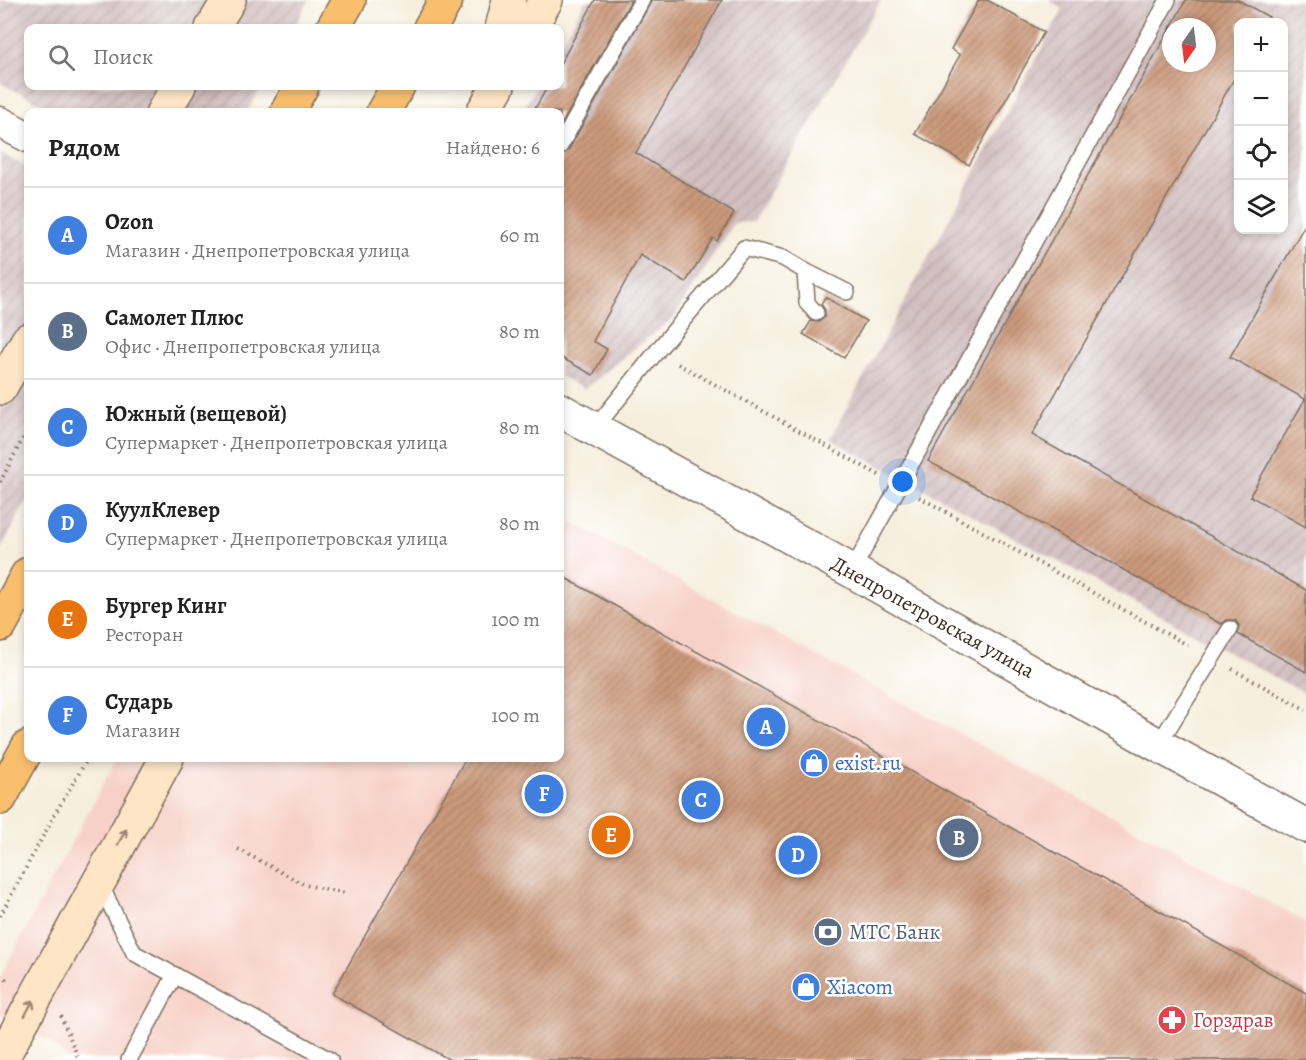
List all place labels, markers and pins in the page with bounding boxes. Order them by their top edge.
pin: A [746,704,786,750]
shop icon: exist.ru [798,747,830,779]
place label: exist.ru [835,749,902,777]
pin: F [524,772,564,816]
pin: C [682,778,720,822]
pin: E [592,812,630,858]
pin: B [940,816,978,860]
pin: D [778,832,818,878]
bank icon: МТС Банк [812,916,844,948]
place label: МТС Банк [849,918,941,946]
shop icon: Xiacom [790,971,822,1003]
place label: Xiacom [827,973,893,1001]
pharmacy icon: Горздрав [1156,1004,1188,1036]
place label: Горздрав [1193,1006,1274,1034]

